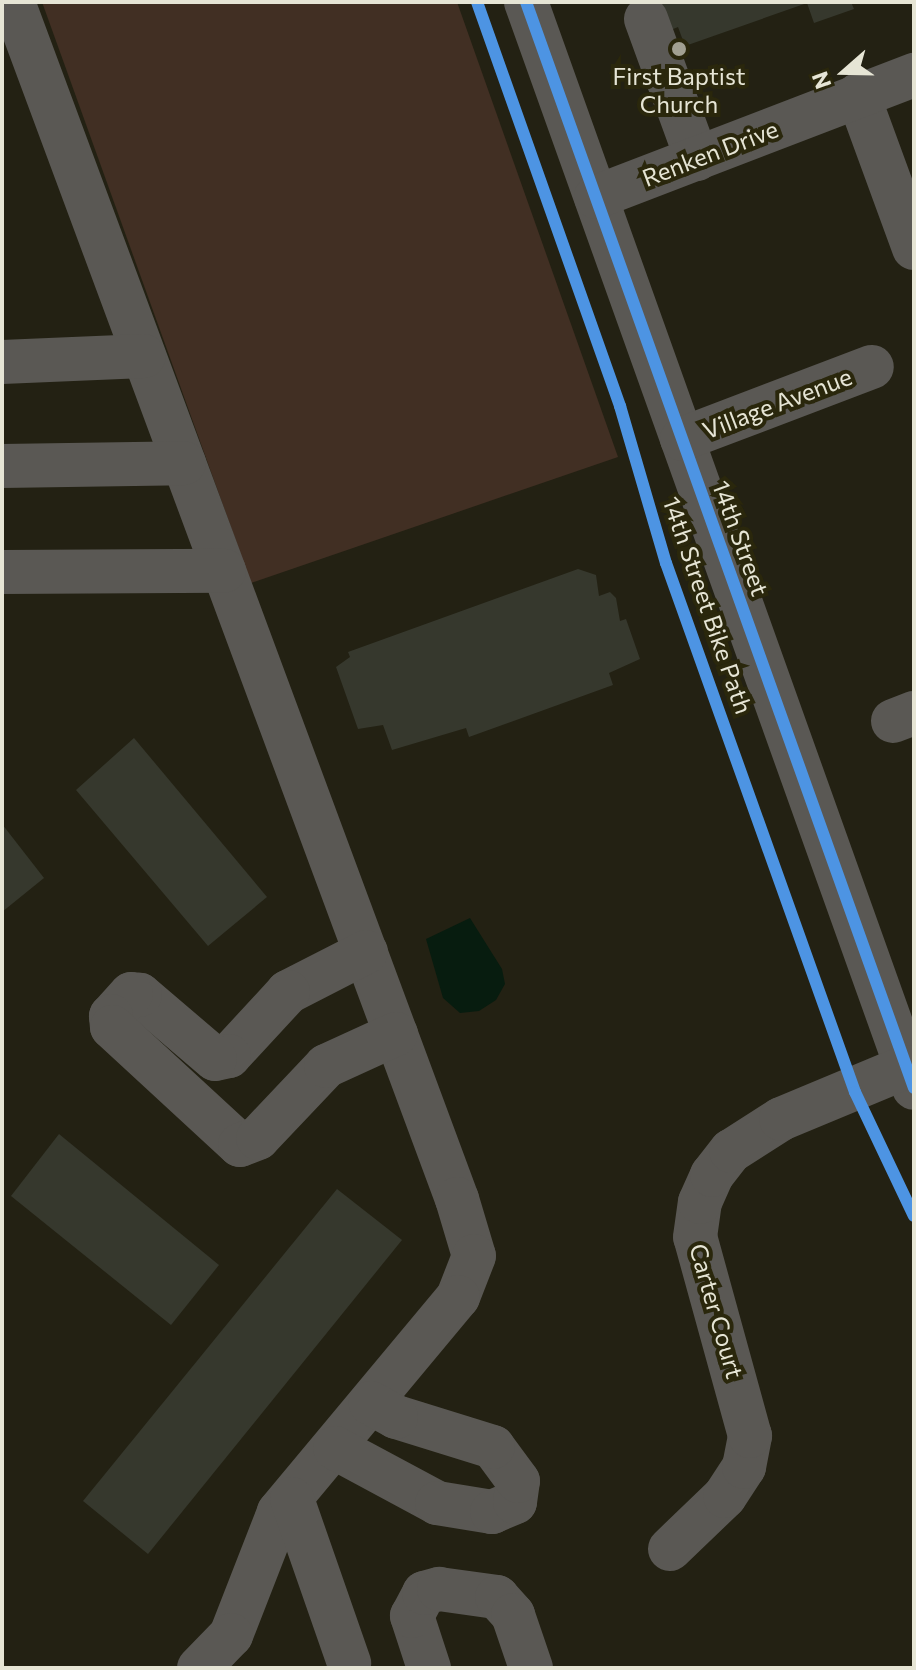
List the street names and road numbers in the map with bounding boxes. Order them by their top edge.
street label: Renken Drive [638,114,782,192]
street label: Village Avenue [698,361,856,445]
street label: 14th Street [707,476,775,600]
street label: 14th Street Bike Path [657,493,759,717]
street label: Carter Court [684,1240,750,1382]

